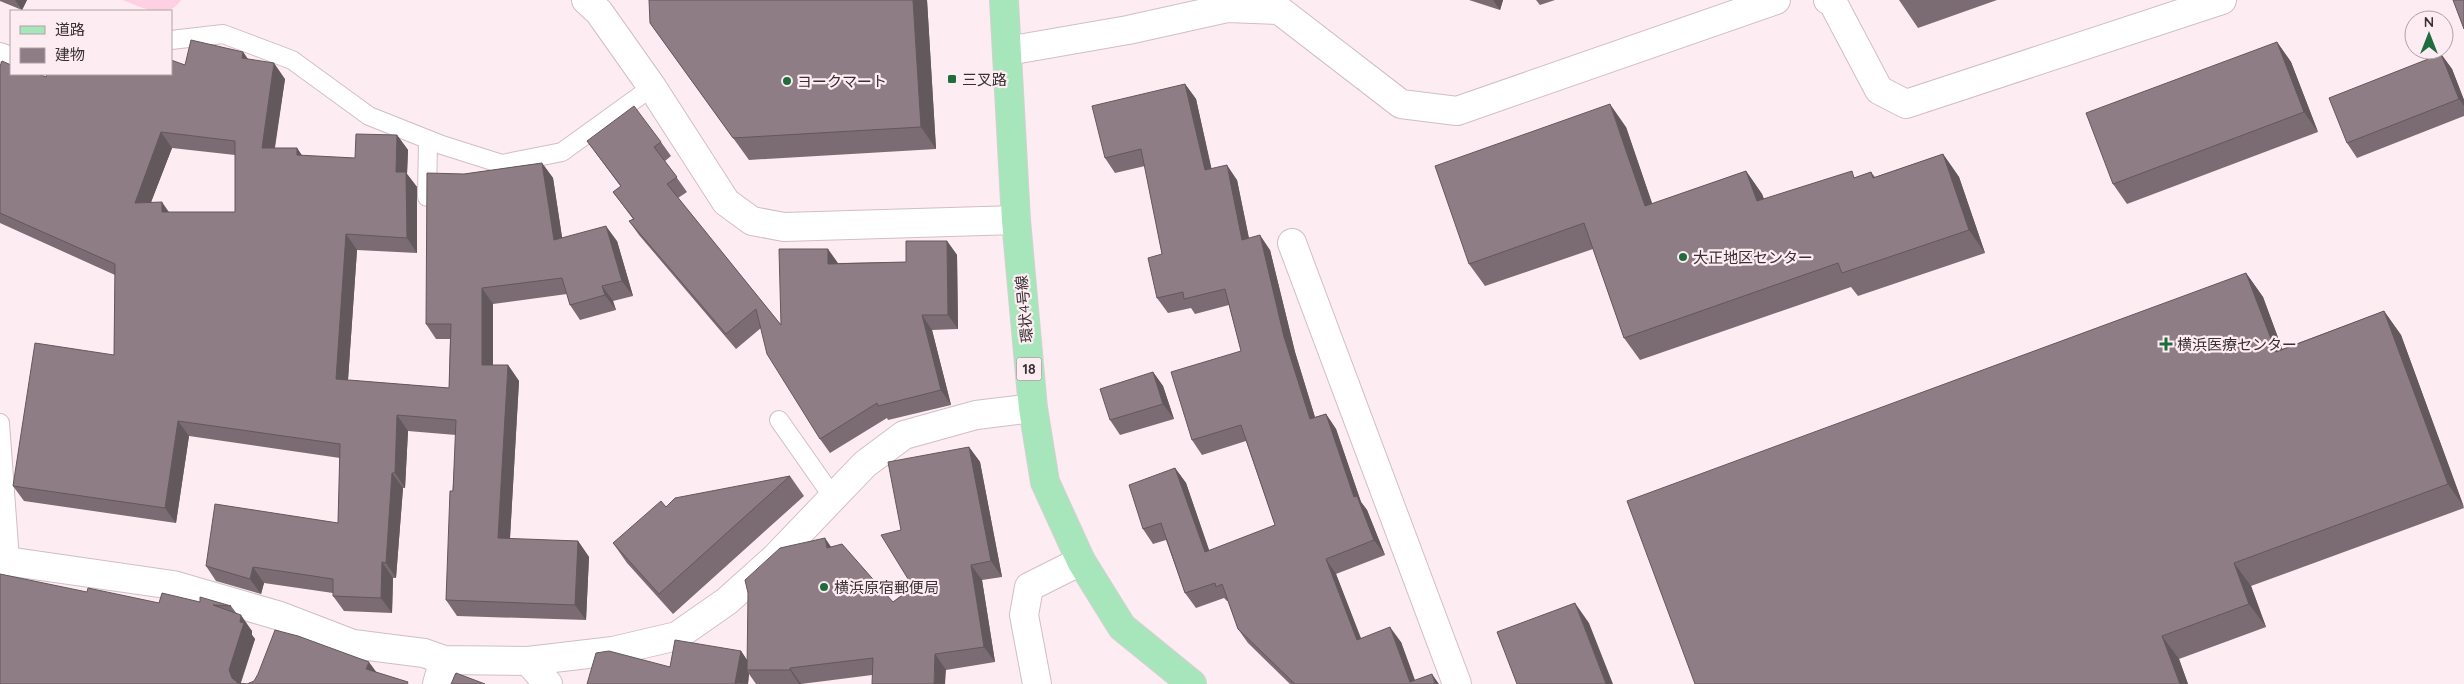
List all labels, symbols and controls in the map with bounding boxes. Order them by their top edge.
legend [10,10,172,75]
north arrow [2404,10,2454,60]
text: N [2424,13,2434,31]
text: 道路 [55,20,85,39]
text: 建物 [55,45,85,64]
place label: 三叉路 [962,70,1007,89]
place label: ヨークマート [797,72,887,91]
marker: 三叉路 [946,73,958,85]
marker: ヨークマート [781,75,793,87]
place label: 大正地区センター [1693,248,1813,267]
marker: 大正地区センター [1677,251,1689,263]
street label: 環状4号線 [1012,274,1036,344]
place label: 横浜医療センター [2177,335,2297,354]
marker: 横浜医療センター [2159,337,2173,351]
road number: 18 [1016,358,1042,380]
place label: 横浜原宿郵便局 [834,578,939,597]
marker: 横浜原宿郵便局 [818,581,830,593]

